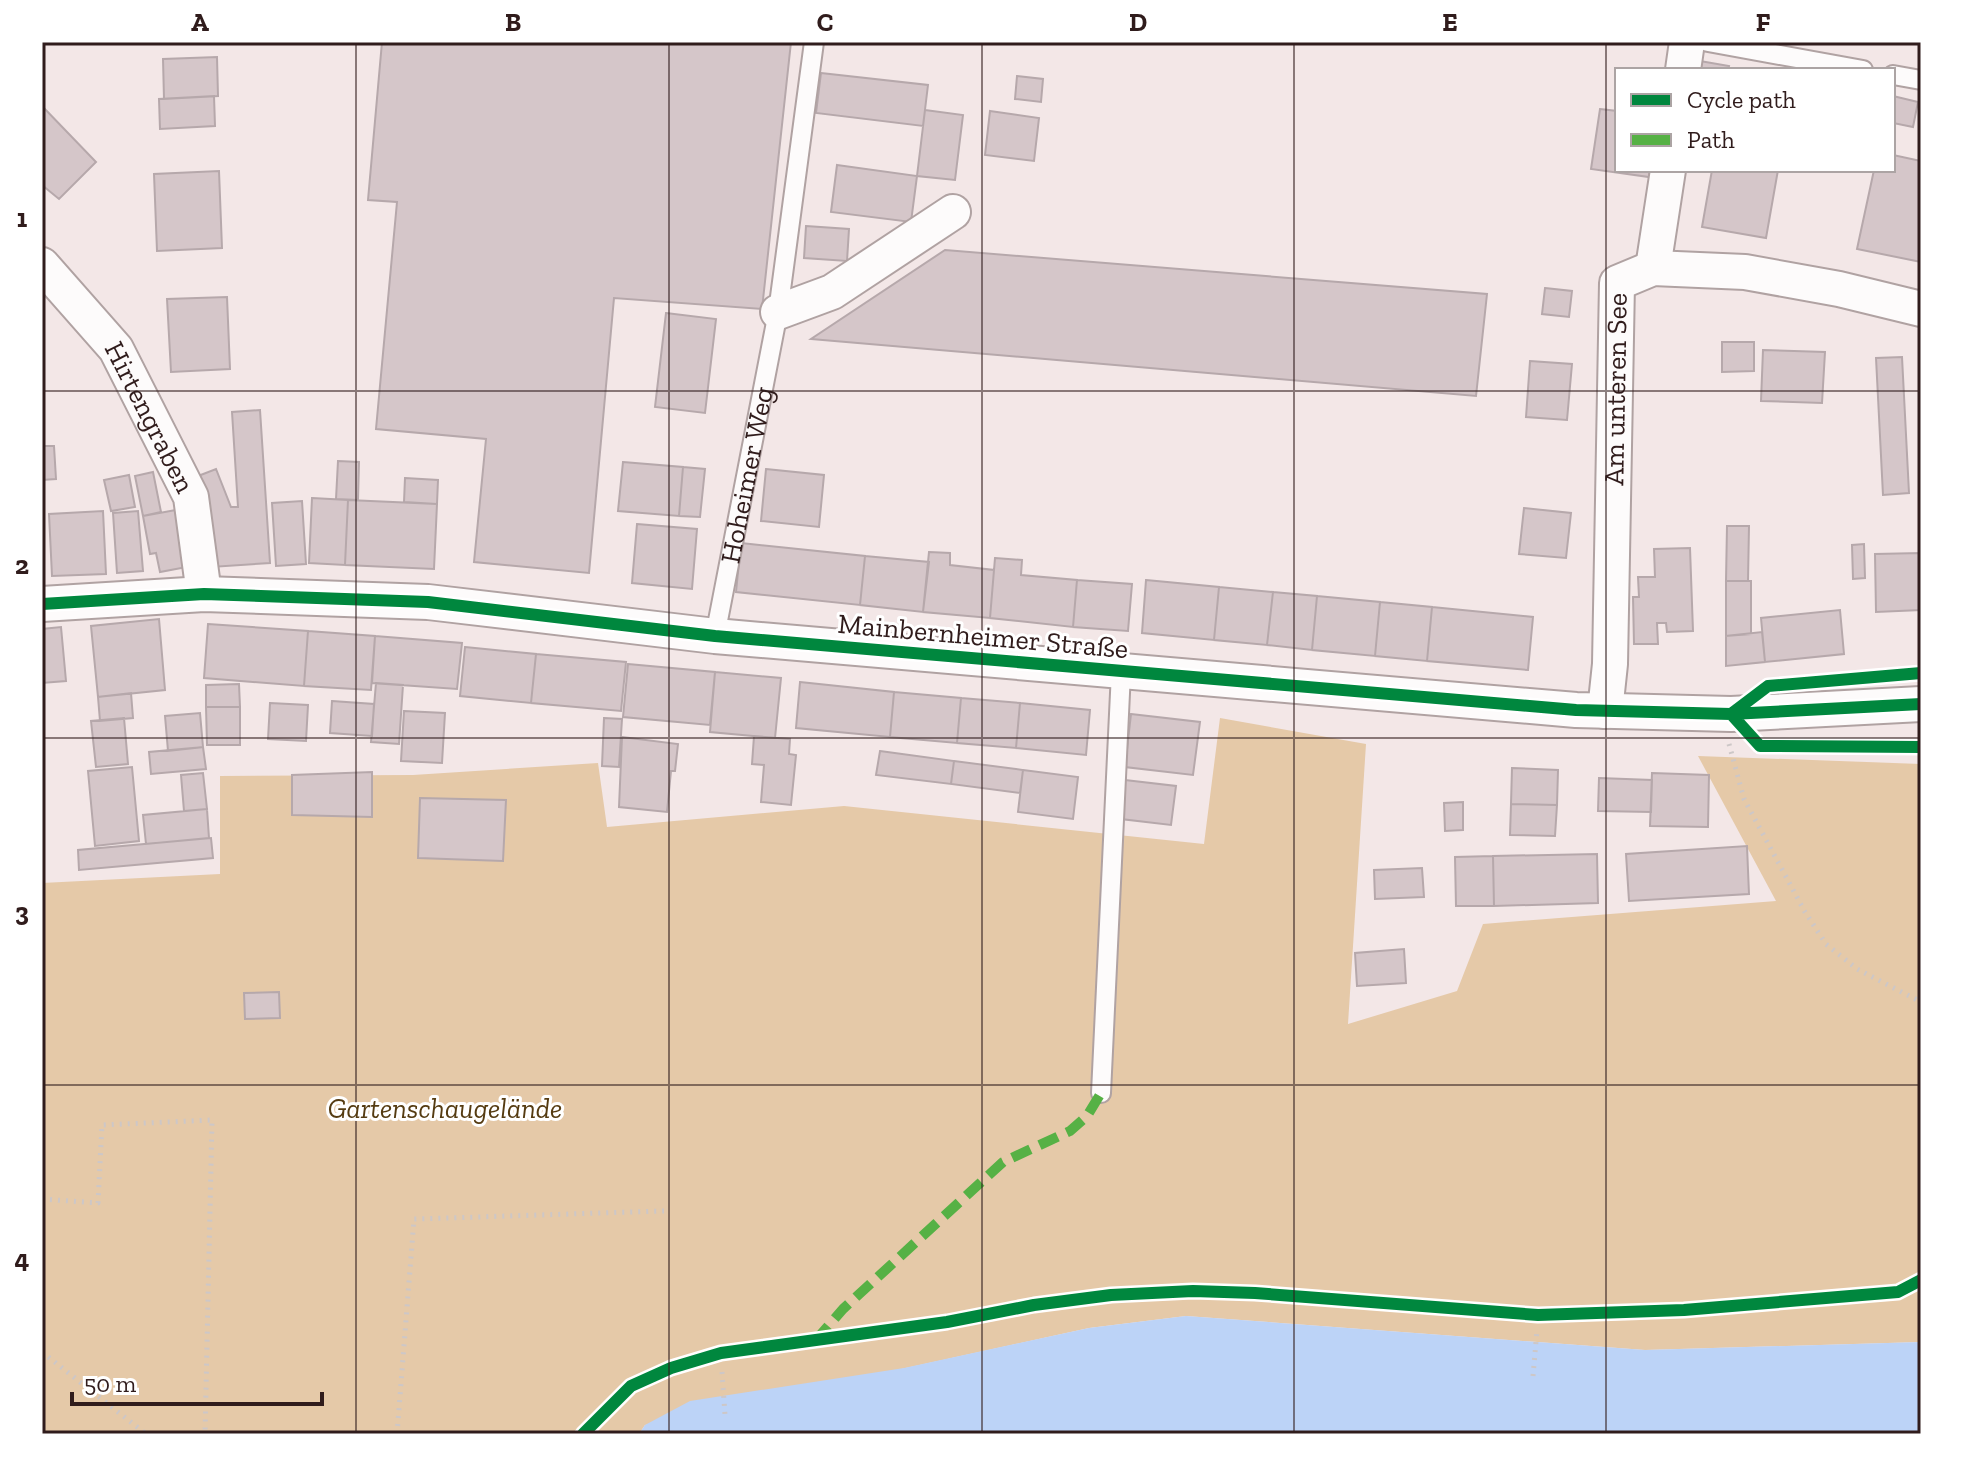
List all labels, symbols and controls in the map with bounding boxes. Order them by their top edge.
text: A [191,6,209,38]
text: B [505,6,521,38]
text: C [817,6,833,38]
text: D [1129,6,1147,38]
text: E [1442,6,1458,38]
text: F [1756,6,1771,38]
legend [1615,68,1895,172]
text: Cycle path [1687,85,1796,114]
text: Path [1687,125,1735,154]
text: 1 [17,202,28,234]
street label: Am unteren See [1597,293,1633,486]
street label: Hirtengraben [98,336,202,498]
street label: Hoheimer Weg [713,384,780,566]
text: 2 [15,549,29,581]
street label: Mainbernheimer Straße [836,607,1130,665]
text: 3 [15,896,29,928]
park label: Gartenschaugelände [328,1092,562,1125]
text: 4 [15,1243,30,1275]
scale bar [72,1356,322,1406]
text: 50 m [84,1369,137,1398]

